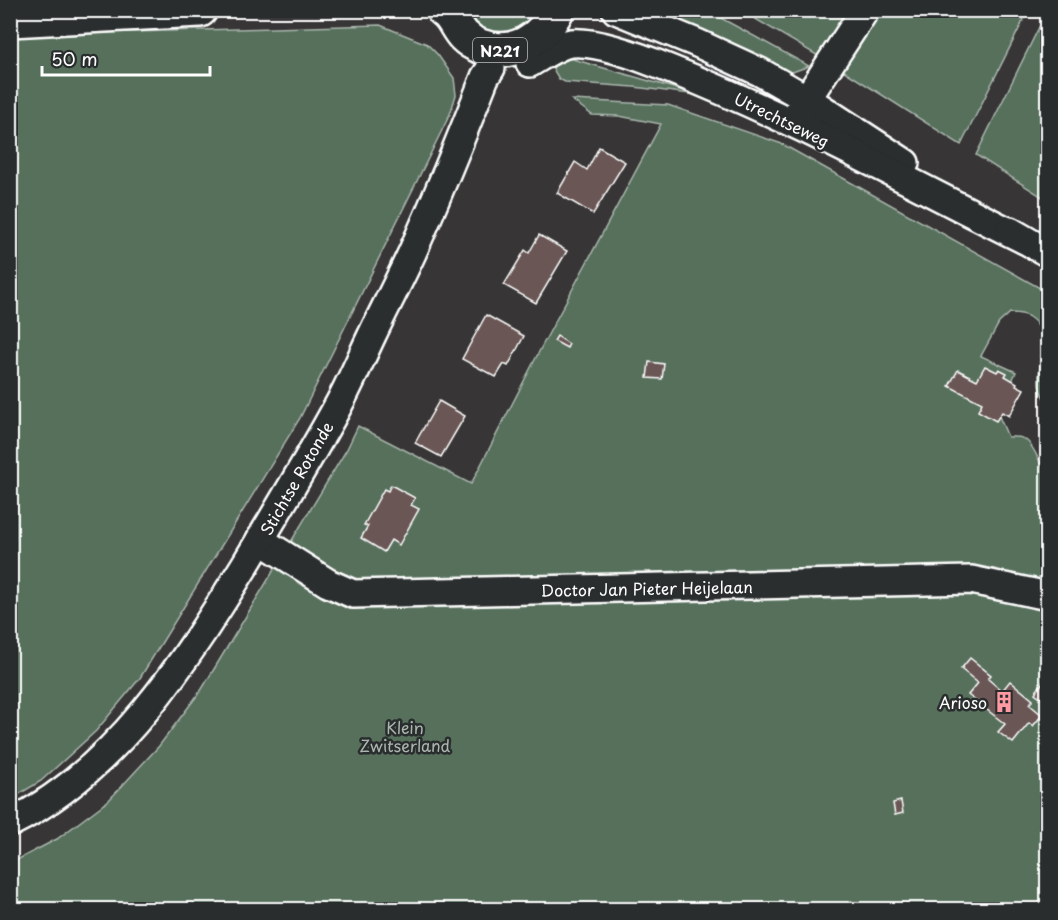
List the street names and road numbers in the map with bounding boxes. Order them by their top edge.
road number: N221 [473,38,527,62]
street label: Utrechtseweg [730,86,834,152]
street label: Stichtse Rotonde [254,416,338,539]
street label: Doctor Jan Pieter Heijelaan [540,574,754,602]

